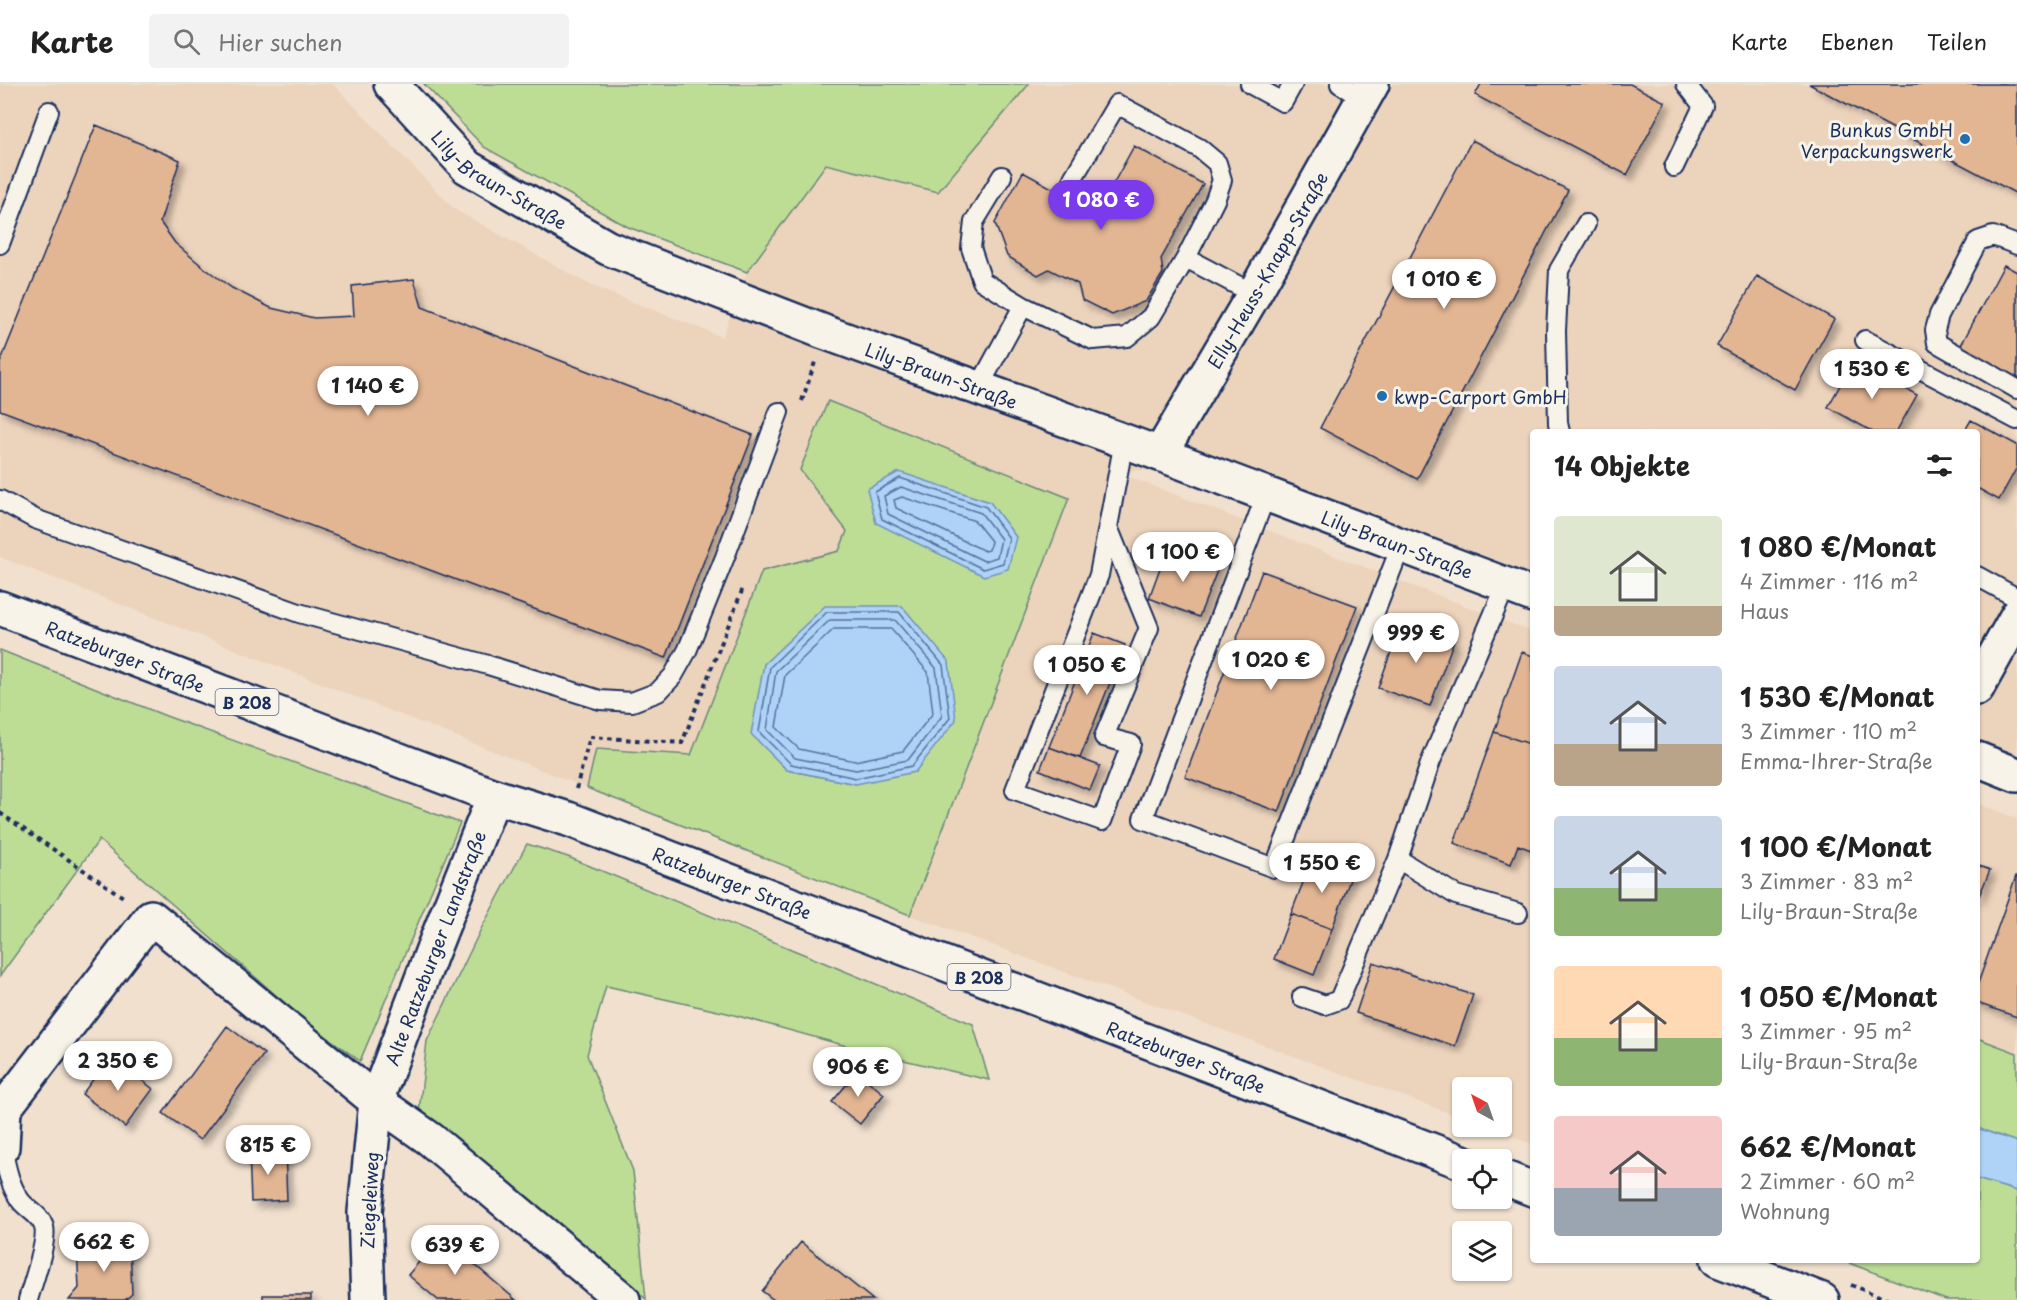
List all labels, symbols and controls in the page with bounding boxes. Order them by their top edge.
search box [149,14,569,68]
text: Karte [30,20,113,63]
icon: search [170,25,203,58]
text: Hier suchen [218,25,343,58]
text: Karte [1731,25,1788,57]
text: Ebenen [1821,25,1894,57]
text: Teilen [1927,25,1987,57]
place label: Bunkus GmbH Verpackungswerk [1801,116,1953,164]
street label: Lily-Braun-Straße [426,124,572,235]
marker: Bunkus GmbH Verpackungswerk [1958,132,1972,146]
street label: Elly-Heuss-Knapp-Straße [1200,166,1334,373]
pin: 1 080 € [1046,180,1156,231]
text: 1 080 € [1062,184,1140,214]
pin: 1 010 € [1389,259,1499,310]
text: 1 010 € [1406,263,1482,293]
street label: Lily-Braun-Straße [862,335,1021,415]
pin: 1 530 € [1817,349,1927,400]
text: 1 530 € [1834,353,1910,383]
pin: 1 140 € [313,366,423,417]
text: 1 140 € [331,370,405,400]
place label: kwp-Carport GmbH [1394,383,1567,410]
marker: kwp-Carport GmbH [1375,389,1389,403]
text: 14 Objekte [1554,446,1690,485]
icon: filters [1923,449,1956,482]
street label: Lily-Braun-Straße [1318,503,1477,585]
text: 1 080 €/Monat [1740,527,1937,566]
pin: 1 100 € [1128,532,1238,583]
text: 1 100 € [1146,536,1220,566]
icon: home [1602,540,1674,612]
text: 4 Zimmer · 116 m² [1740,566,1918,596]
text: Haus [1740,596,1789,626]
street label: Ratzeburger Straße [42,613,209,698]
pin: 999 € [1374,613,1458,664]
text: 999 € [1387,617,1445,647]
pin: 1 020 € [1216,640,1326,691]
text: 1 020 € [1232,644,1310,674]
pin: 1 050 € [1032,645,1142,696]
text: 1 050 € [1048,649,1126,679]
text: 1 530 €/Monat [1740,677,1935,716]
road number: B 208 [216,689,278,715]
icon: home [1602,690,1674,762]
text: 3 Zimmer · 110 m² [1740,716,1917,746]
text: Emma-Ihrer-Straße [1740,746,1933,776]
street label: Alte Ratzeburger Landstraße [378,827,492,1069]
text: 1 100 €/Monat [1740,827,1932,866]
street label: Ratzeburger Straße [649,839,816,925]
icon: home [1602,840,1674,912]
pin: 1 550 € [1267,843,1377,894]
text: 1 550 € [1283,847,1361,877]
text: 3 Zimmer · 83 m² [1740,866,1913,896]
text: Lily-Braun-Straße [1740,896,1918,926]
road number: B 208 [948,964,1010,990]
text: 1 050 €/Monat [1740,977,1938,1016]
icon: home [1602,990,1674,1062]
street label: Ratzeburger Straße [1103,1013,1269,1099]
text: 3 Zimmer · 95 m² [1740,1016,1912,1046]
pin: 2 350 € [63,1041,173,1092]
text: 2 350 € [77,1045,159,1075]
text: Lily-Braun-Straße [1740,1046,1918,1076]
pin: 906 € [816,1047,900,1098]
text: 906 € [827,1051,889,1081]
north arrow [1452,1077,1512,1137]
map controls [1452,1077,1512,1281]
pin: 815 € [226,1125,310,1176]
text: 662 €/Monat [1740,1127,1916,1166]
text: 815 € [240,1129,296,1159]
icon: home [1602,1140,1674,1212]
button: locate [1452,1149,1512,1209]
street label: Ziegeleiweg [353,1151,385,1249]
text: 2 Zimmer · 60 m² [1740,1166,1915,1196]
text: Wohnung [1740,1196,1830,1226]
button: layers [1452,1221,1512,1281]
pin: 662 € [62,1222,146,1273]
pin: 639 € [413,1225,497,1276]
text: 662 € [73,1226,135,1256]
text: 639 € [425,1229,485,1259]

